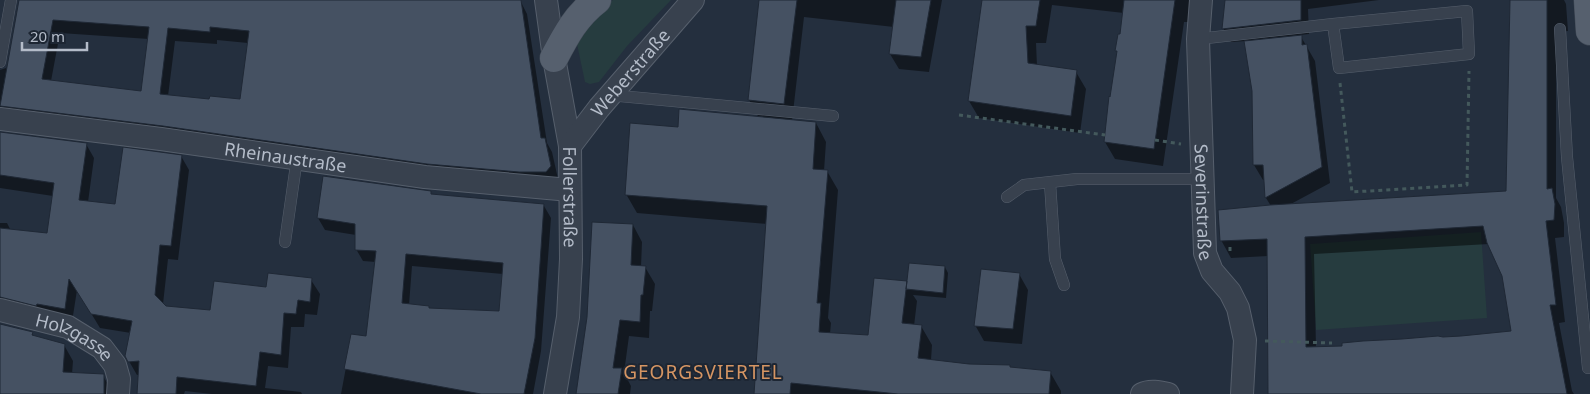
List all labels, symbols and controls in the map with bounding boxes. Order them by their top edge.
scale bar [22,20,88,52]
street label: Weberstraße [585,23,675,121]
text: 20 m [30,26,65,46]
street label: Rheinaustraße [223,136,348,178]
street label: Severinstraße [1189,143,1219,264]
street label: Follerstraße [558,146,583,248]
street label: Holzgasse [33,307,119,366]
district label: GEORGSVIERTEL [623,359,783,385]

